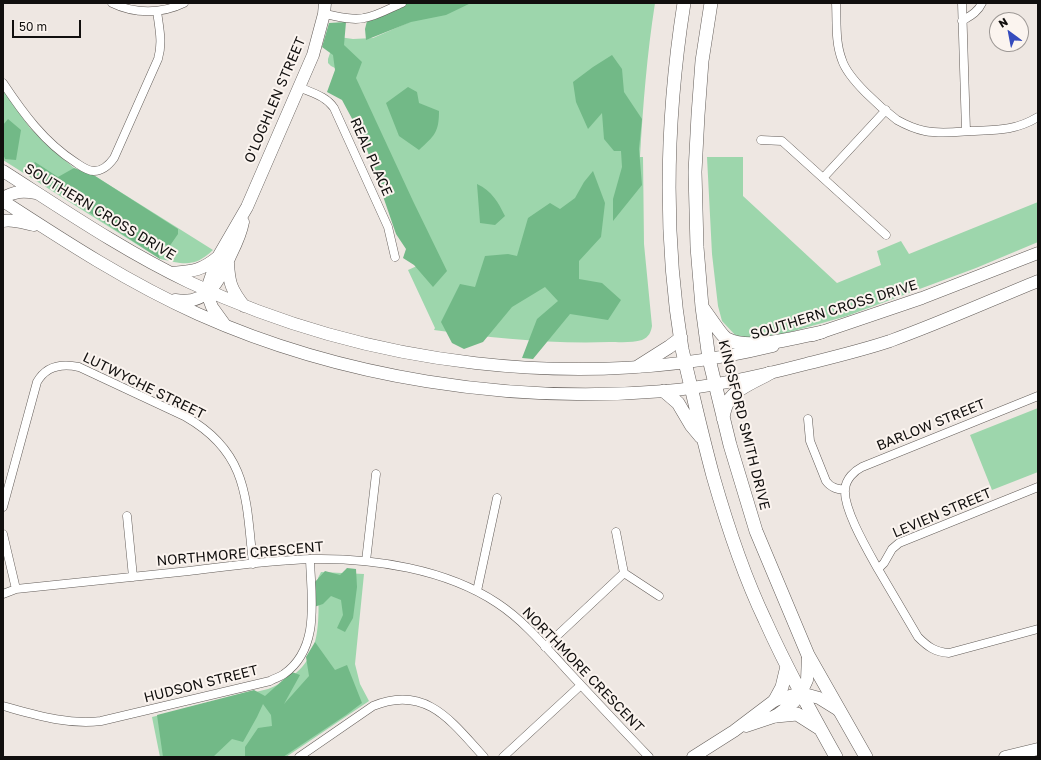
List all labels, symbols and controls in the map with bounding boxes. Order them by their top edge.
scale bar [14,12,83,38]
north arrow [989,12,1029,52]
text: N [996,15,1010,30]
text: 50 m [19,19,47,34]
street label: O'LOGHLEN STREET [241,34,309,166]
street label: REAL PLACE [346,115,396,199]
street label: SOUTHERN CROSS DRIVE [21,160,179,264]
street label: SOUTHERN CROSS DRIVE [749,277,919,343]
street label: KINGSFORD SMITH DRIVE [715,338,773,512]
street label: LUTWYCHE STREET [80,349,208,423]
street label: BARLOW STREET [874,396,988,454]
street label: LEVIEN STREET [890,485,994,541]
street label: NORTHMORE CRESCENT [156,538,324,570]
street label: NORTHMORE CRESCENT [519,604,647,736]
street label: HUDSON STREET [142,662,260,706]

